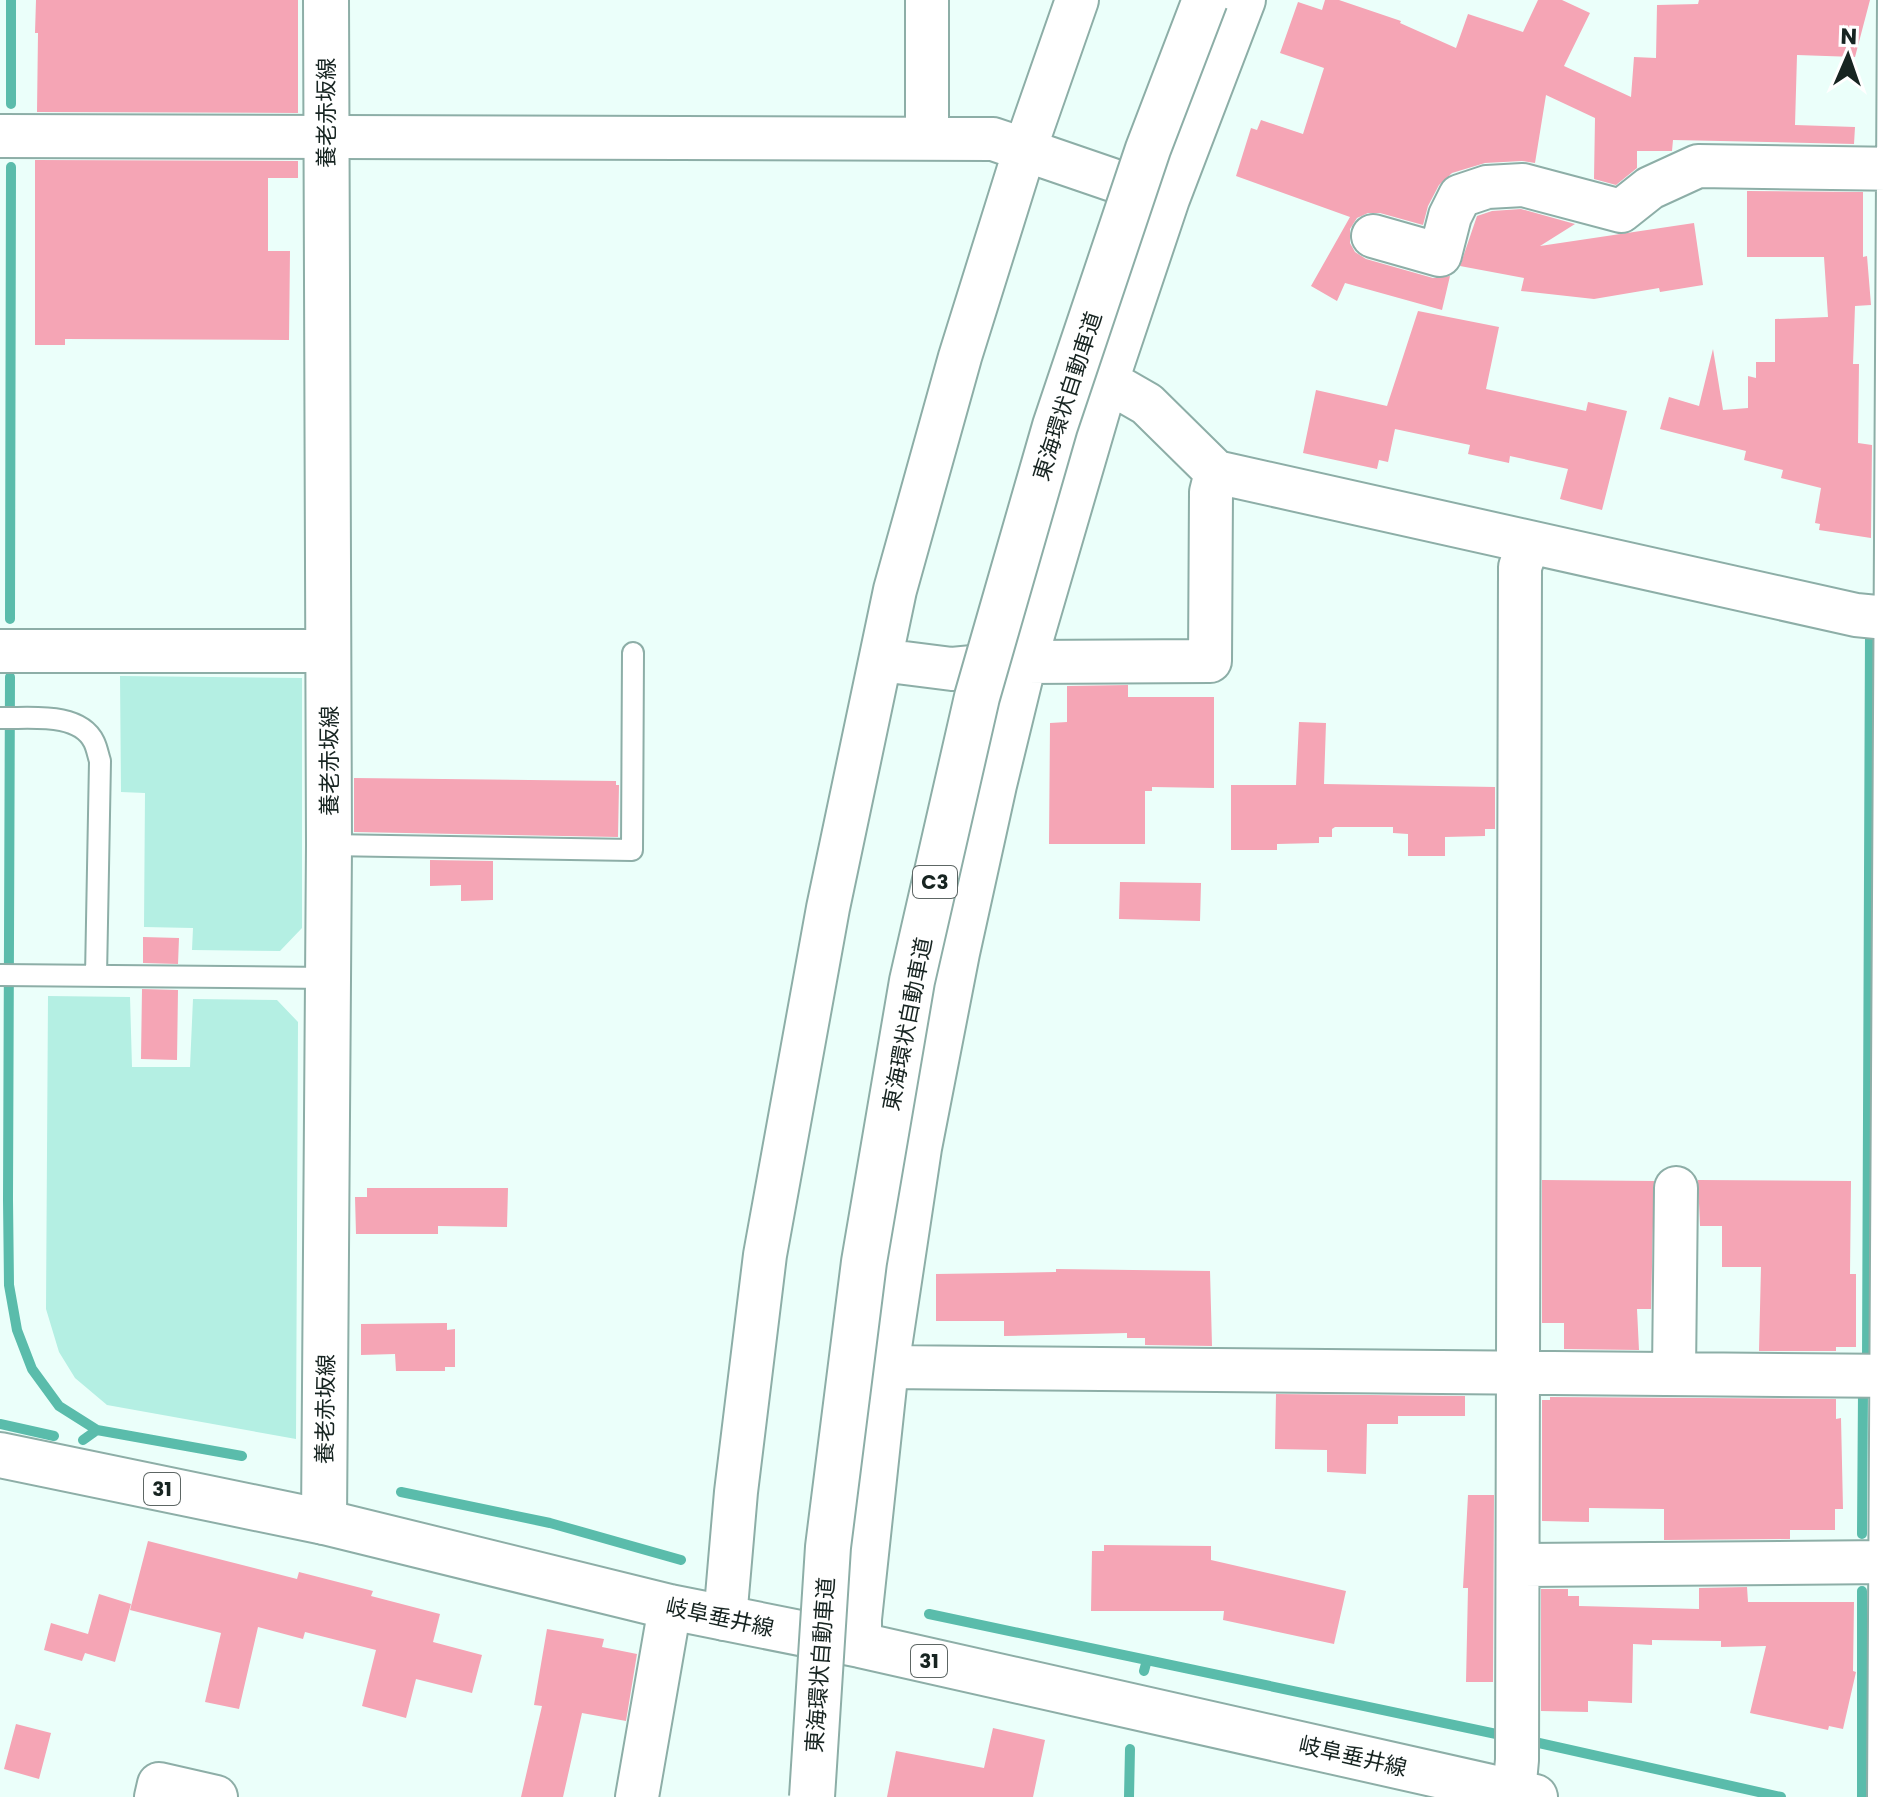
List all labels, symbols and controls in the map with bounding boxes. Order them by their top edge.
north arrow [1808,16,1888,96]
text: N [1840,21,1857,52]
street label: 養老赤坂線 [311,58,342,168]
street label: 東海環状自動車道 [1026,308,1109,485]
street label: 養老赤坂線 [314,706,345,816]
road number: C3 [913,866,957,898]
street label: 東海環状自動車道 [875,935,939,1113]
street label: 養老赤坂線 [309,1354,342,1464]
road number: 31 [144,1473,180,1505]
street label: 東海環状自動車道 [799,1576,842,1754]
street label: 岐阜垂井線 [663,1591,777,1644]
road number: 31 [911,1645,947,1677]
street label: 岐阜垂井線 [1296,1729,1410,1784]

